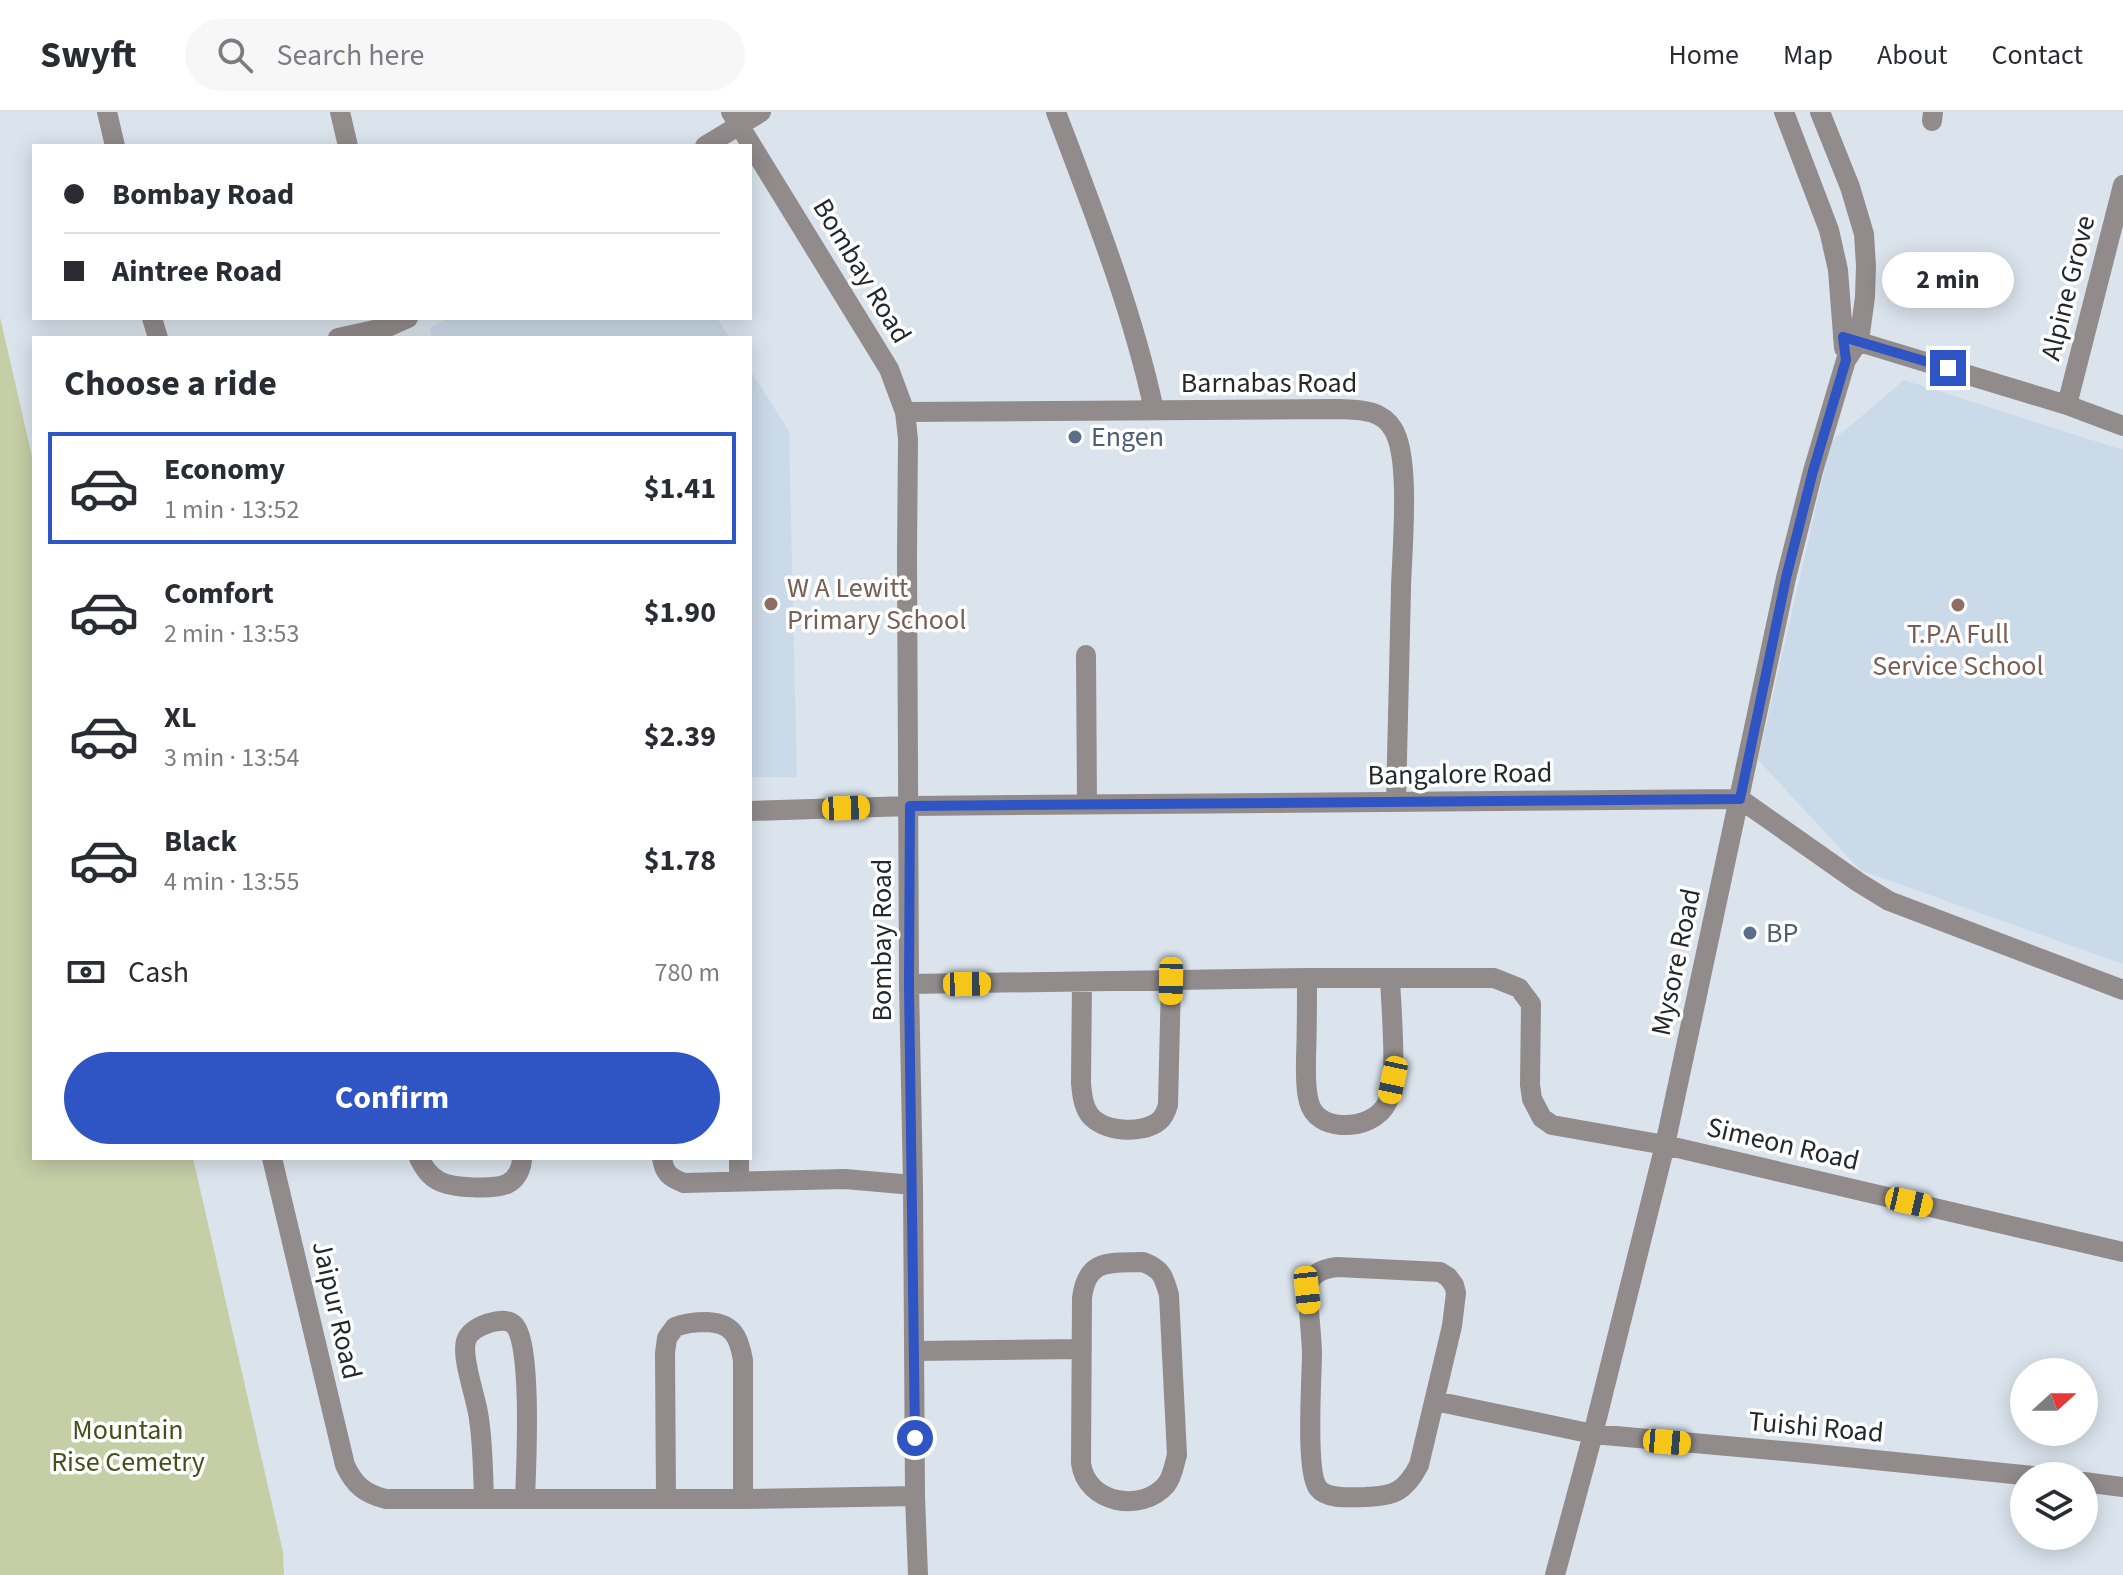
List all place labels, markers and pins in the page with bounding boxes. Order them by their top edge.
place label: Engen [1091,417,1164,457]
marker: Engen [1066,428,1084,446]
place label: W A Lewitt Primary School [787,568,966,640]
marker: W A Lewitt Primary School [762,595,780,613]
marker: T.P.A Full Service School [1949,596,1967,614]
place label: T.P.A Full Service School [1872,614,2044,686]
place label: BP [1766,913,1798,953]
marker: BP [1741,924,1759,942]

